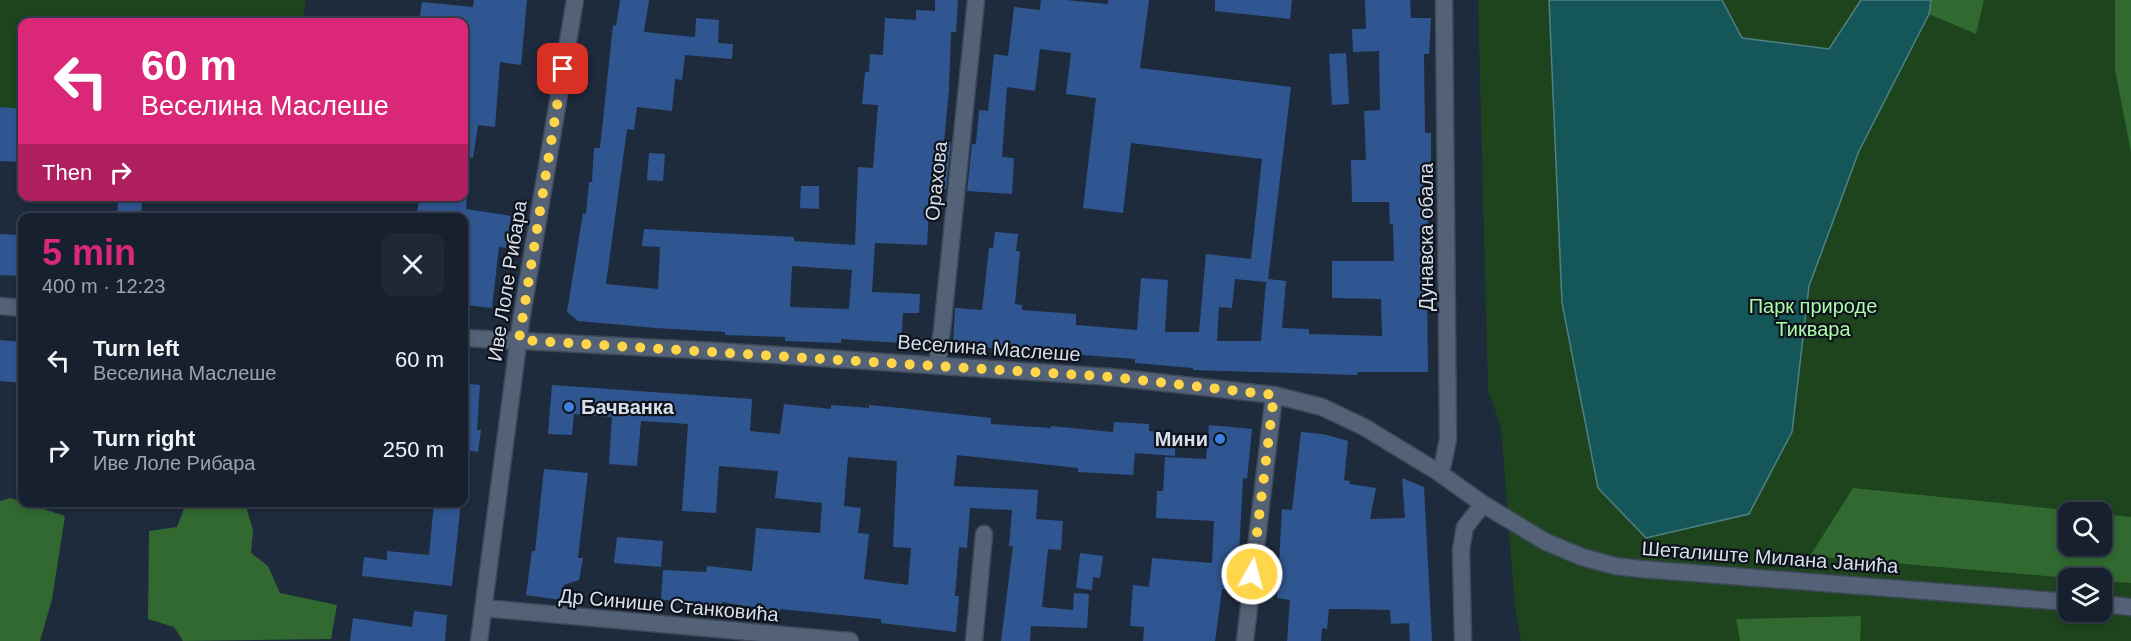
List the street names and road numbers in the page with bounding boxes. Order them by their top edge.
street label: Орахова [921,139,951,222]
street label: Дунавска обала [1415,162,1437,311]
street label: Иве Лоле Рибара [483,198,531,363]
street label: Веселина Маслеше [897,331,1081,365]
street label: Шеталиште Милана Јанића [1641,537,1900,577]
street label: Др Синише Станковића [558,584,781,626]

